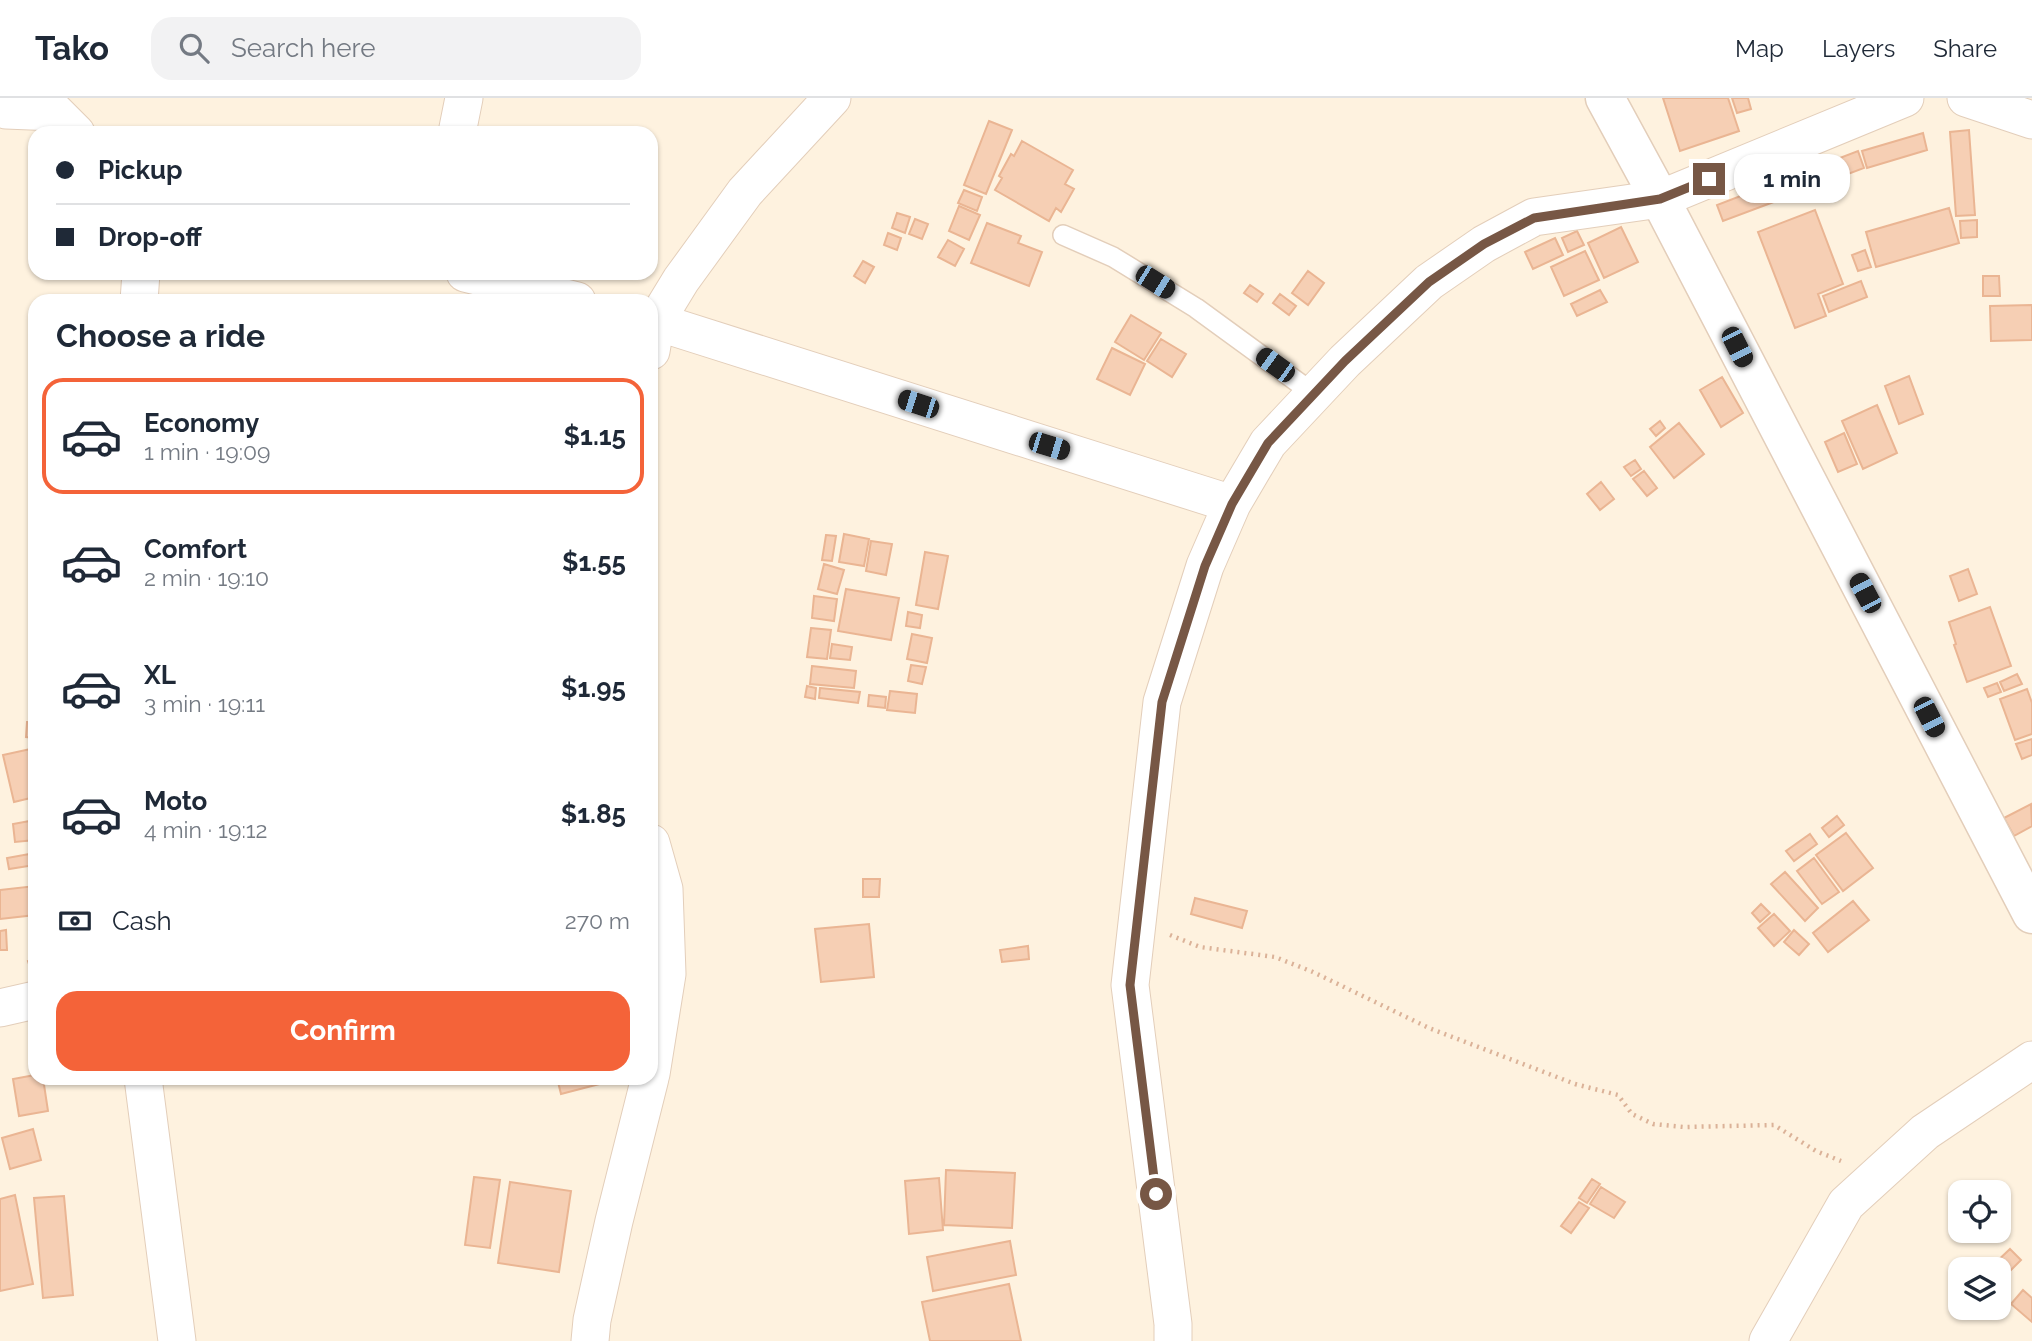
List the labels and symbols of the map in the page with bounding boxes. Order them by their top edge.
callout: 1 min [1734,154,1849,204]
route end [1693,163,1725,195]
car [1132,262,1179,302]
car [1719,324,1756,370]
car [1252,344,1299,386]
car [895,388,942,420]
car [1026,430,1073,462]
car [1846,570,1885,616]
car [1911,694,1948,740]
route start [1140,1178,1172,1210]

